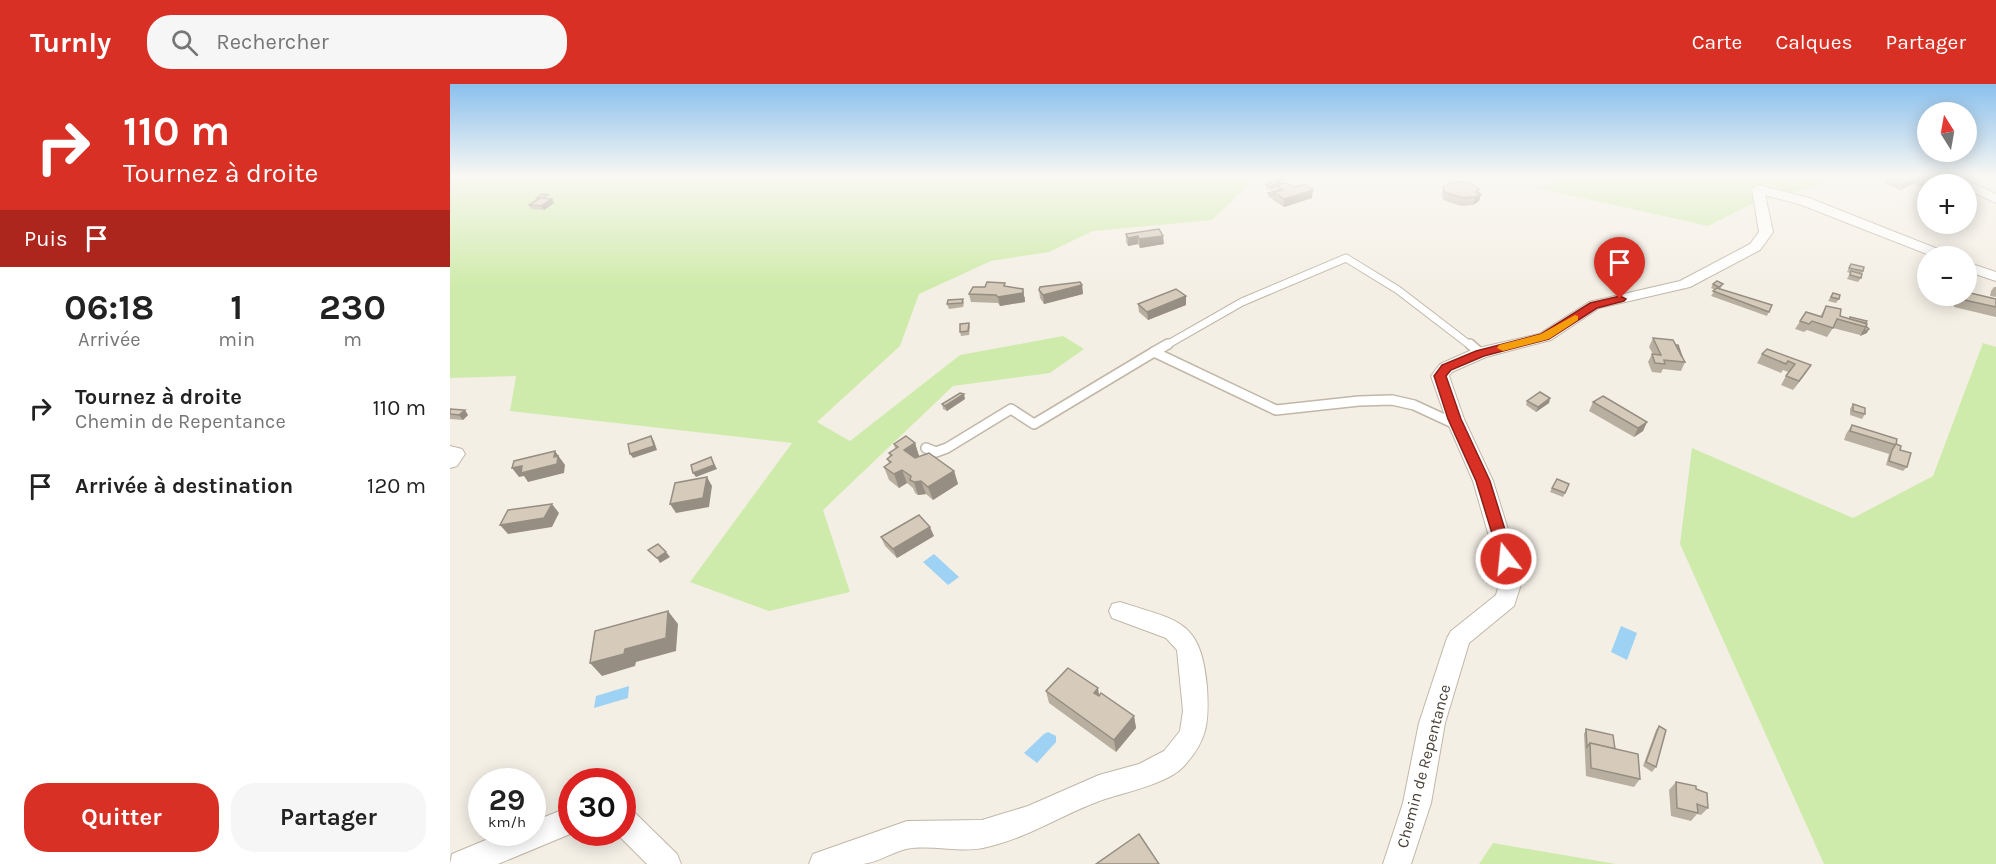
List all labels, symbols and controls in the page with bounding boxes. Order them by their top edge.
search box [147,15,567,69]
text: Turnly [30,26,111,59]
icon: search [168,26,201,59]
text: Rechercher [216,29,329,55]
text: Carte [1692,30,1742,54]
text: Calques [1775,30,1853,54]
text: Partager [1886,30,1966,54]
north arrow [1917,102,1977,162]
map controls [1917,102,1977,306]
text: 110 m [123,106,230,156]
icon: right [24,108,102,186]
text: Tournez à droite [123,157,318,189]
button: + [1917,174,1977,234]
icon: arrive [80,222,113,255]
text: Puis [24,226,68,252]
pin [1594,237,1645,299]
icon: arrive [1603,246,1636,279]
button: − [1917,246,1977,306]
text: 06:18 [64,286,154,328]
text: 1 [230,286,243,328]
text: 230 [319,286,386,328]
text: Arrivée [78,328,140,351]
text: min [218,328,255,351]
text: m [343,328,362,351]
text: Tournez à droite [75,384,242,410]
icon: right [24,392,57,425]
text: 110 m [373,395,426,421]
text: Chemin de Repentance [75,410,286,433]
icon: arrive [24,470,57,503]
text: Arrivée à destination [75,473,293,499]
text: 120 m [367,473,426,499]
position arrow [1474,527,1538,591]
street label: Chemin de Repentance [1392,682,1454,850]
speed limit sign: 30 [558,768,636,846]
text: 29 [489,782,525,818]
button: Quitter [24,783,219,852]
button: Partager [231,783,426,852]
text: km/h [488,813,526,831]

